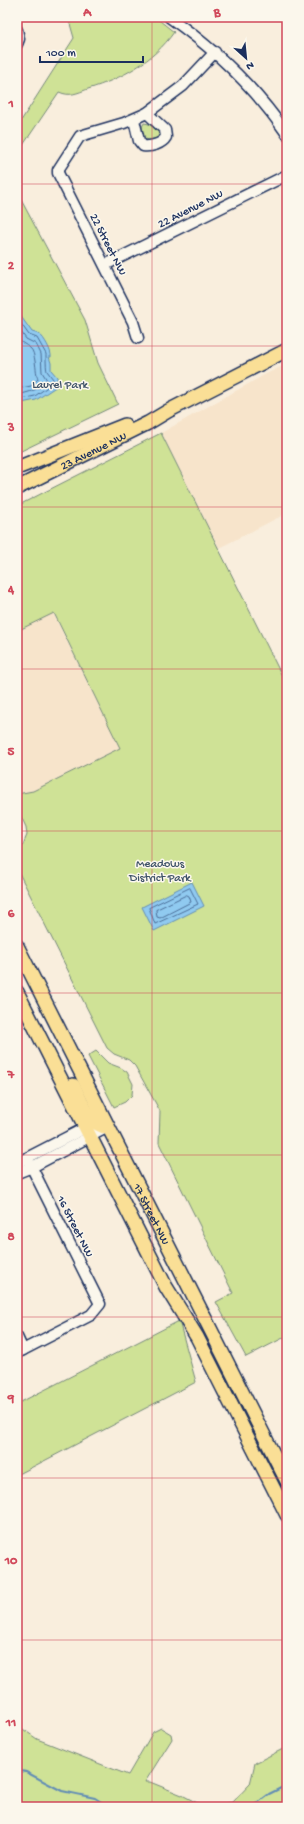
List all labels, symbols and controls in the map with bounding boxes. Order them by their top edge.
text: A [82,6,92,21]
text: B [213,6,222,21]
scale bar [40,38,143,64]
north arrow [226,38,266,78]
text: 100 m [45,47,76,61]
text: N [244,58,256,72]
text: 1 [7,97,14,112]
street label: 22 Avenue NW [156,187,226,232]
street label: 22 Street NW [86,212,129,278]
text: 2 [8,259,15,274]
park label: Laurel Park [32,379,89,393]
text: 3 [7,421,15,436]
street label: 23 Avenue NW [59,430,129,474]
text: 4 [7,583,15,598]
text: 5 [8,745,15,760]
park label: Meadows District Park [128,858,192,886]
text: 6 [8,907,15,922]
text: 7 [7,1068,16,1083]
street label: 17 Street NW [129,1181,172,1248]
street label: 16 Street NW [52,1193,96,1260]
text: 8 [7,1230,15,1245]
text: 9 [7,1392,15,1407]
text: 10 [4,1554,18,1569]
text: 11 [5,1716,16,1731]

